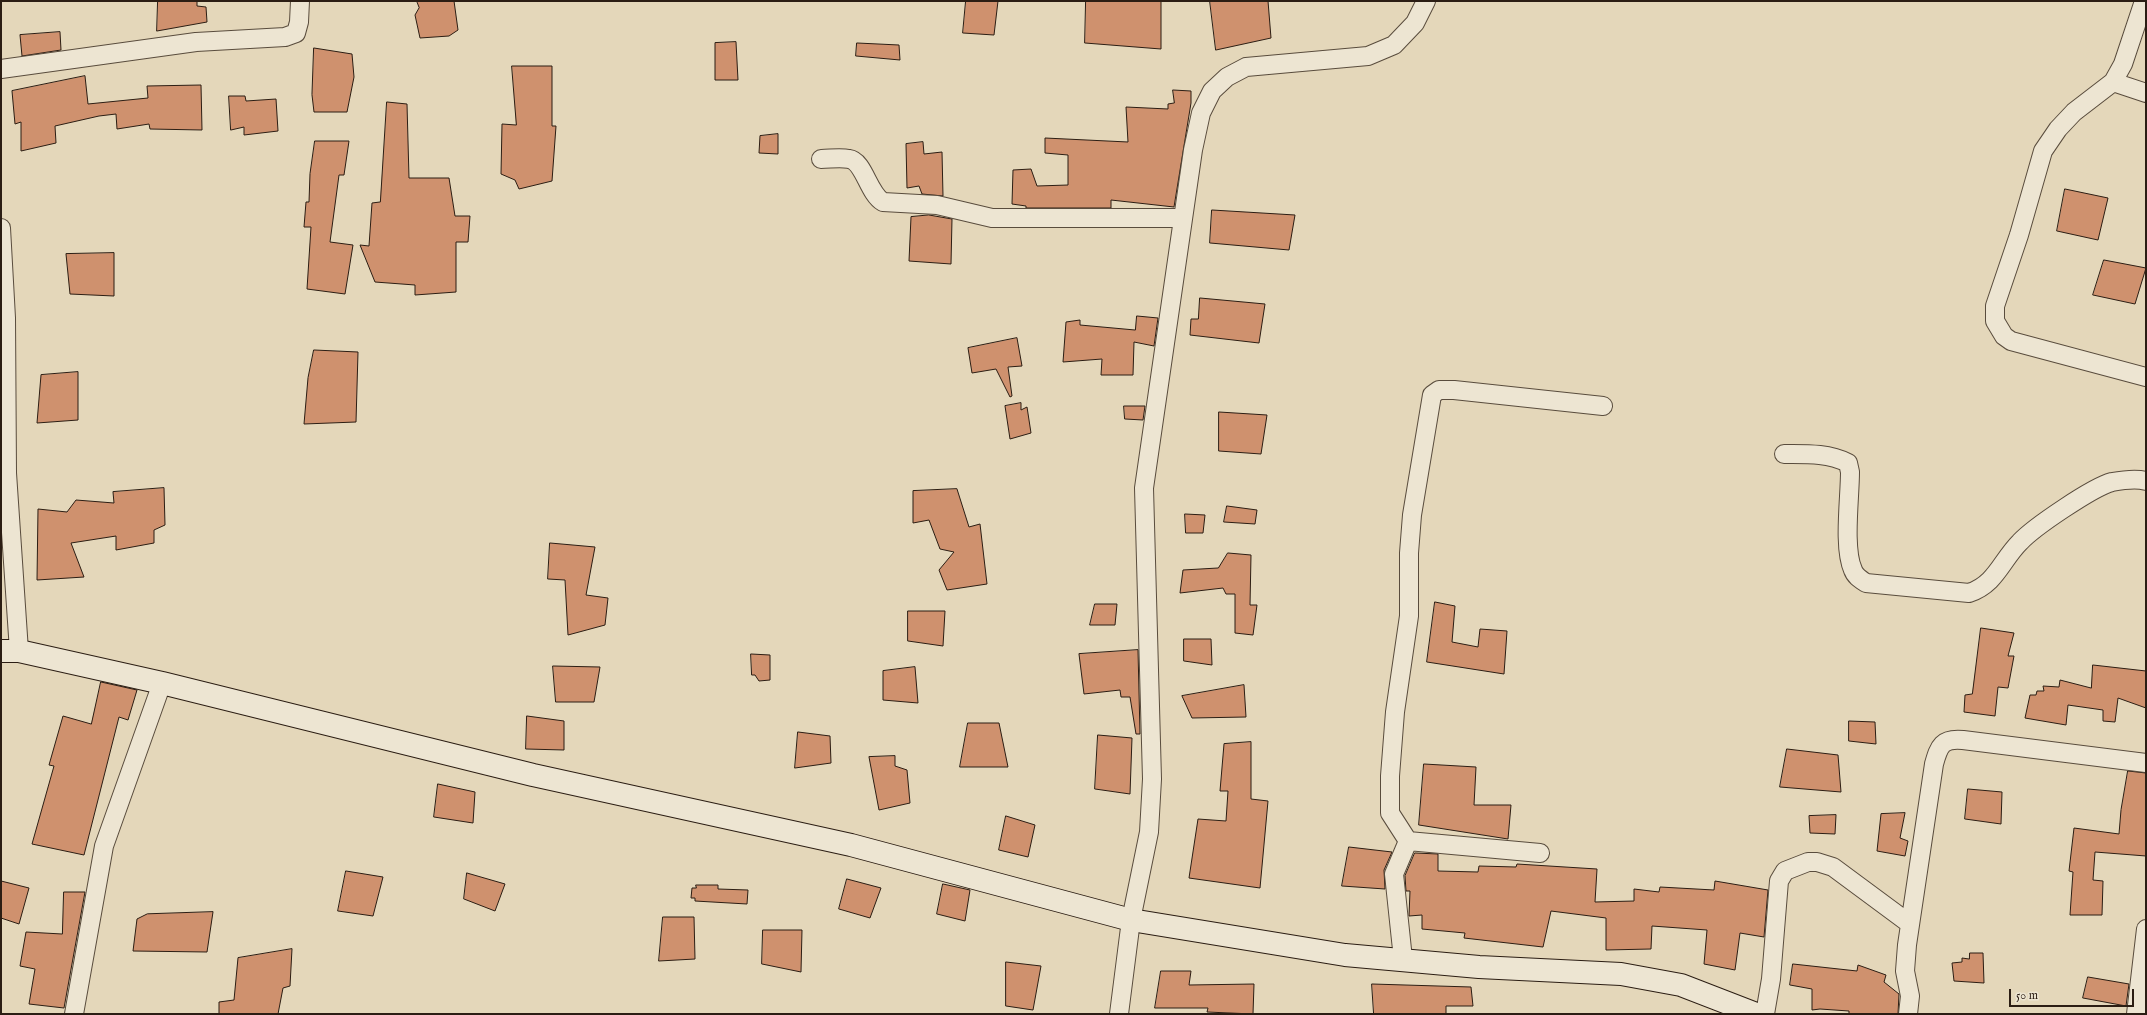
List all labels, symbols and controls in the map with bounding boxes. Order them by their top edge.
scale bar [2011,981,2136,1007]
text: 50 m [2016,988,2038,1003]

